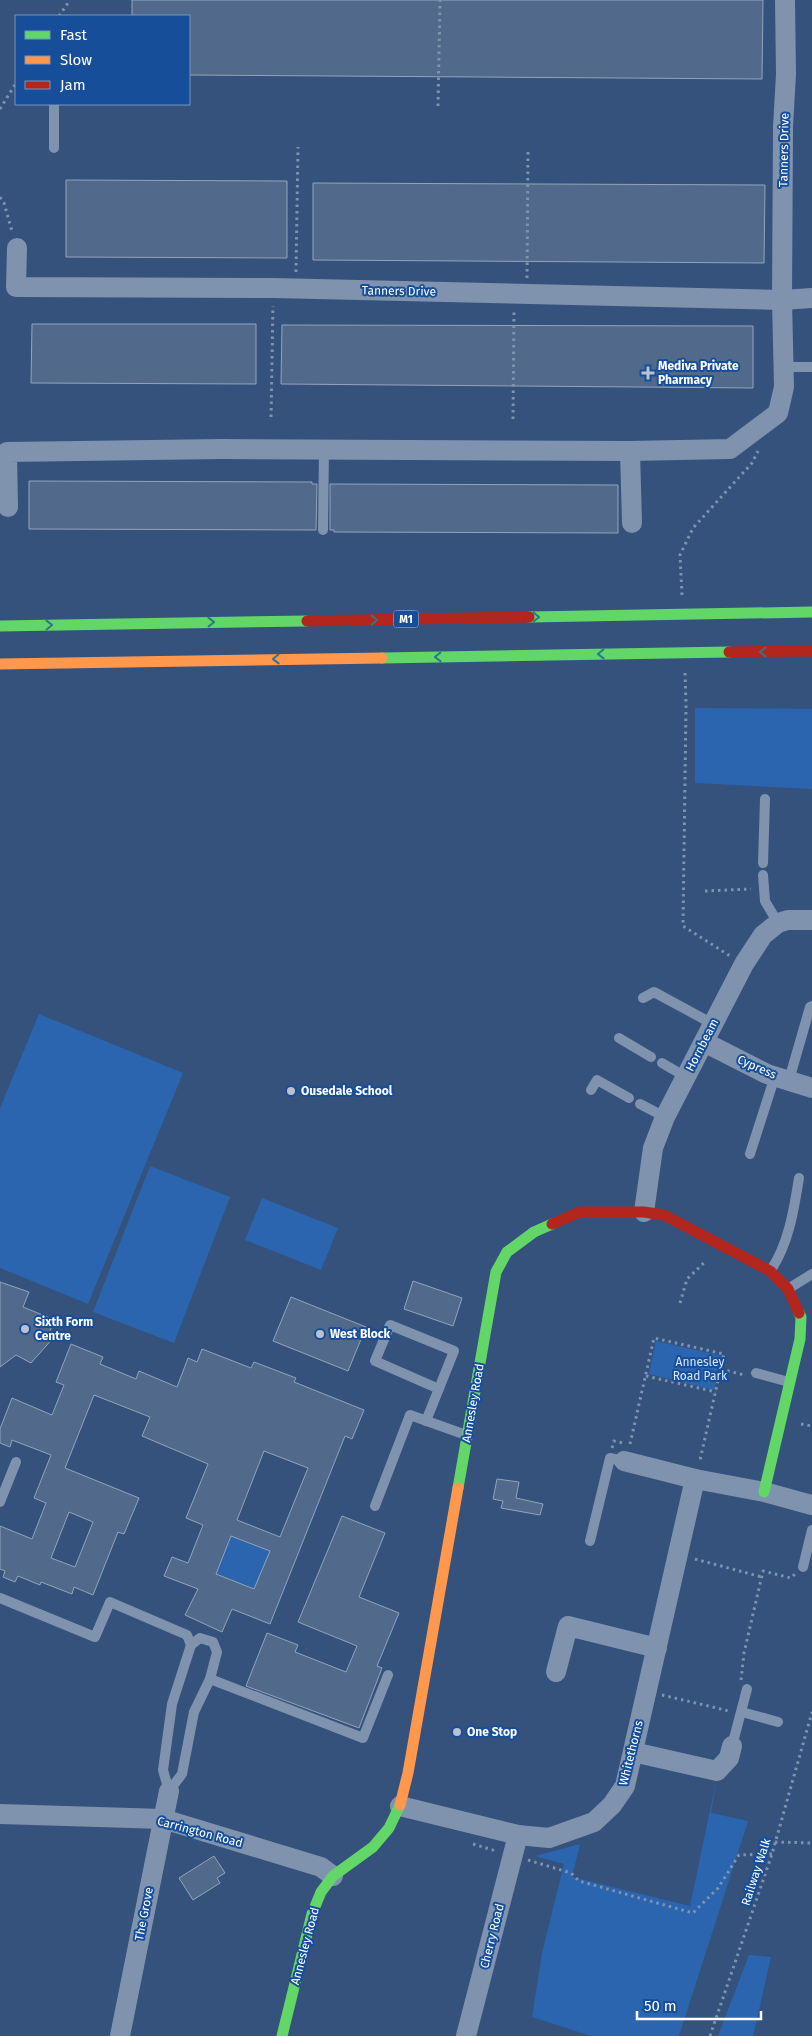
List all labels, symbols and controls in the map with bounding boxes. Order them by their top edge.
legend [15,15,190,105]
text: Fast [60,26,87,44]
text: Slow [60,51,92,69]
text: Jam [60,76,86,94]
street label: Tanners Drive [776,113,792,187]
street label: Tanners Drive [362,283,436,299]
place label: Mediva Private Pharmacy [658,359,739,387]
marker: Mediva Private Pharmacy [642,367,654,379]
road number: M1 [394,610,418,628]
one-way arrow [532,612,540,622]
one-way arrow [370,615,378,625]
one-way arrow [207,617,215,628]
one-way arrow [45,620,53,630]
one-way arrow [759,647,767,657]
one-way arrow [597,649,604,659]
one-way arrow [434,652,442,662]
one-way arrow [272,654,280,664]
street label: Hornbeam [683,1016,721,1074]
street label: Cypress [735,1052,779,1082]
place label: Ousedale School [301,1084,393,1098]
marker: Ousedale School [285,1085,297,1097]
place label: Sixth Form Centre [35,1315,93,1343]
marker: Sixth Form Centre [19,1323,31,1335]
place label: West Block [330,1327,391,1341]
marker: West Block [314,1328,326,1340]
park label: Annesley Road Park [673,1355,728,1383]
street label: Annesley Road [459,1362,487,1444]
street label: Whitethorns [616,1719,646,1787]
place label: One Stop [467,1725,517,1739]
marker: One Stop [451,1726,463,1738]
street label: Carrington Road [156,1814,244,1850]
street label: Railway Walk [739,1836,774,1907]
street label: The Grove [132,1886,156,1942]
street label: Cherry Road [477,1902,507,1970]
street label: Annesley Road [288,1906,322,1986]
scale bar [637,1988,761,2020]
text: 50 m [644,1997,677,2015]

